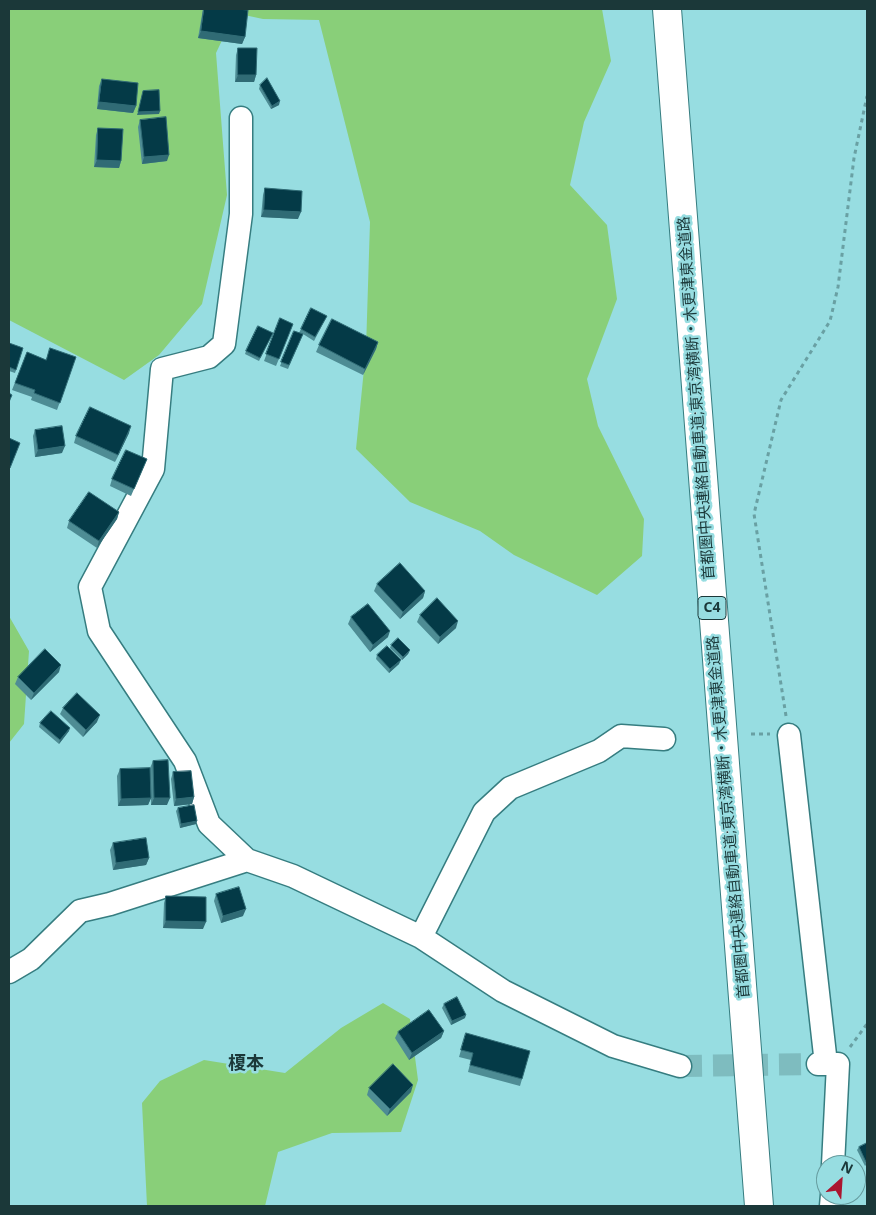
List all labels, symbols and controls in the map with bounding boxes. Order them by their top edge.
street label: 首都圏中央連絡自動車道;東京湾横断・木更津東金道路 [675,216,719,580]
road number: C4 [698,596,726,620]
street label: 首都圏中央連絡自動車道;東京湾横断・木更津東金道路 [704,635,754,999]
district label: 榎本 [228,1053,264,1075]
north arrow [816,1155,866,1205]
text: N [838,1156,857,1178]

